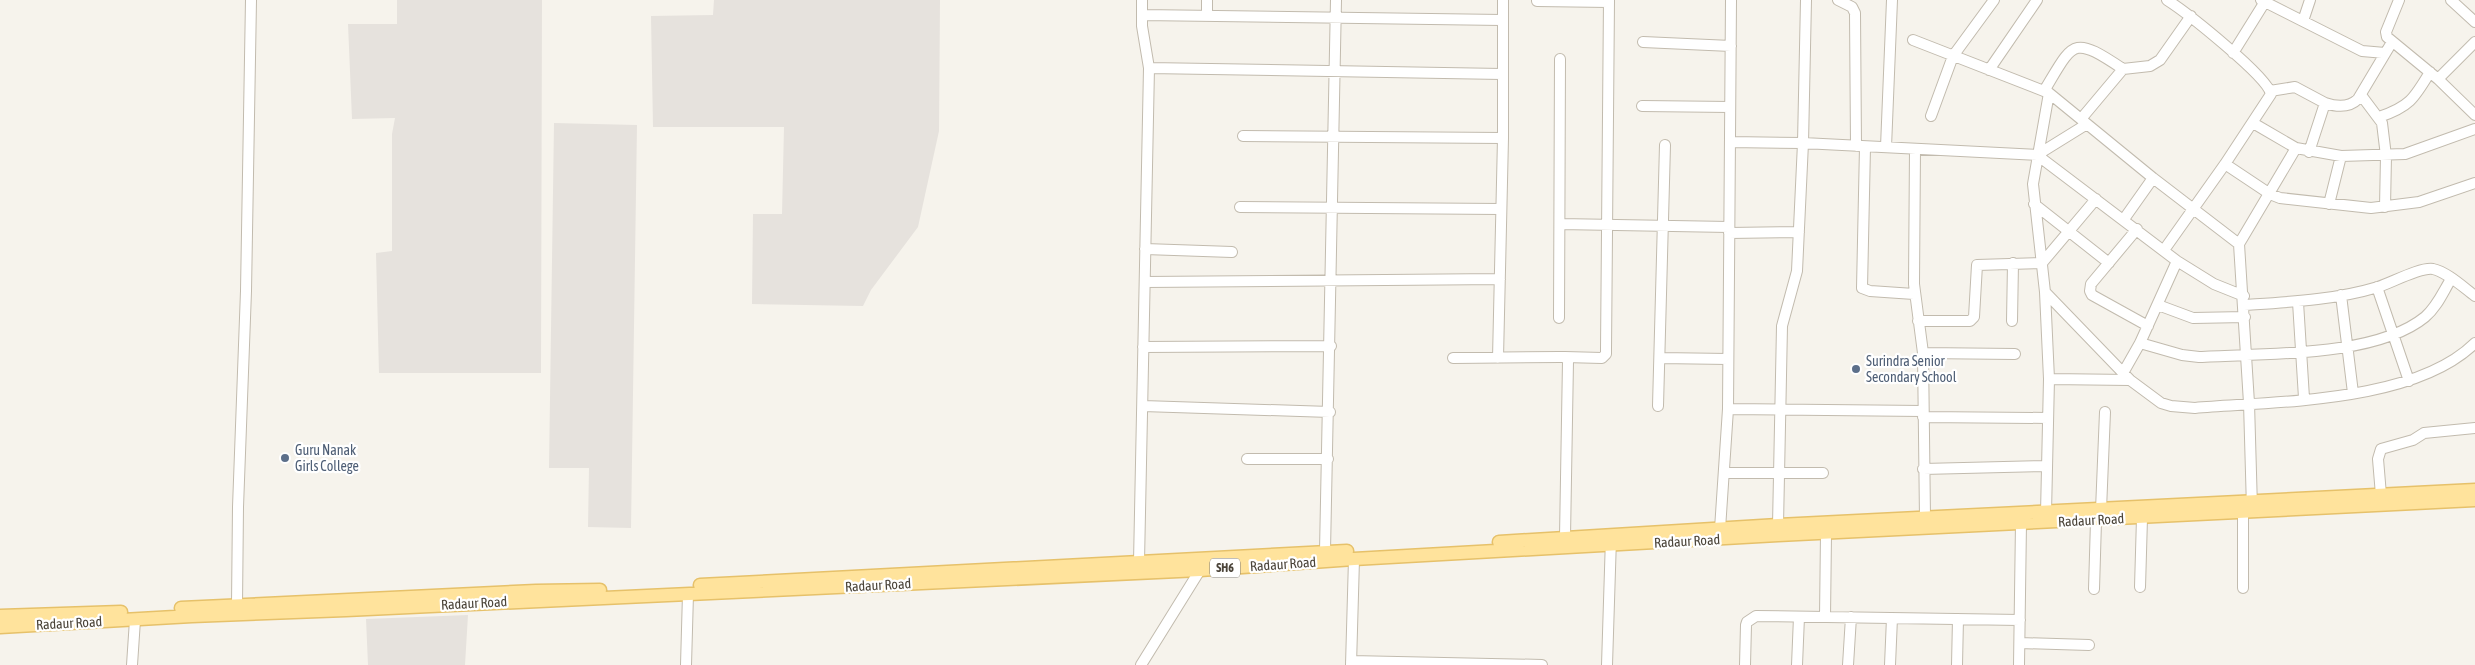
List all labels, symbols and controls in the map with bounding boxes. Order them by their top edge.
place label: Surindra Senior Secondary School [1866,353,1957,385]
marker: Surindra Senior Secondary School [1850,363,1862,375]
place label: Guru Nanak Girls College [295,442,359,474]
marker: Guru Nanak Girls College [279,452,291,464]
street label: Radaur Road [2058,510,2124,530]
street label: Radaur Road [1654,531,1720,551]
street label: Radaur Road [1249,554,1317,574]
road number: SH6 [1210,558,1240,578]
street label: Radaur Road [845,575,911,595]
street label: Radaur Road [441,593,507,613]
street label: Radaur Road [36,613,102,633]

